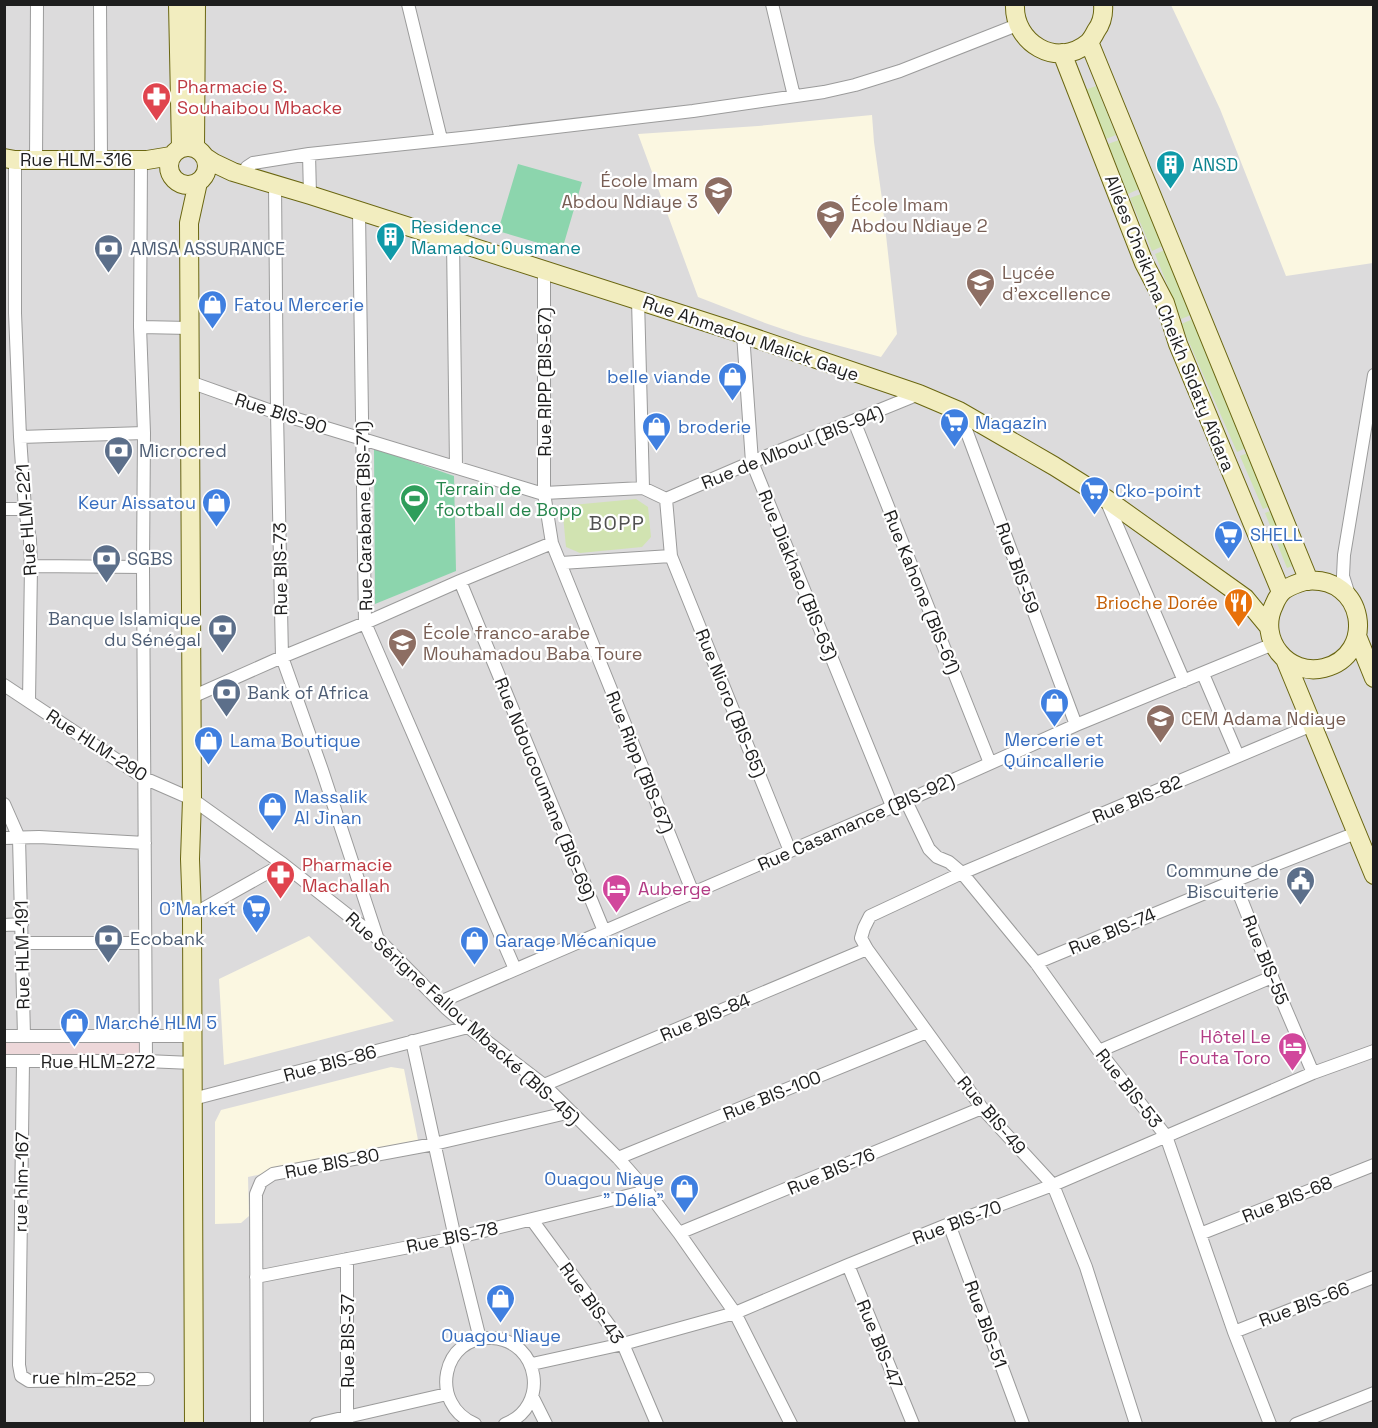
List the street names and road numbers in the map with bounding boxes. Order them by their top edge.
street label: Rue HLM-316 [20,148,132,171]
street label: Allées Cheikhna Cheikh Sidaty Aîdara [1100,171,1240,475]
street label: Rue Ahmadou Malick Gaye [640,290,862,386]
street label: Rue RIPP (BIS-67) [533,307,556,457]
street label: Rue BIS-90 [232,387,330,439]
street label: Rue de Mboul (BIS-94) [698,400,886,494]
street label: Rue Carabane (BIS-71) [351,421,377,611]
street label: Rue HLM-221 [11,463,41,577]
street label: Rue Diakhao (BIS-63) [753,486,843,664]
street label: Rue Kahone (BIS-61) [879,507,965,677]
street label: Rue BIS-59 [991,519,1045,617]
street label: Rue BIS-73 [268,522,292,616]
street label: Rue Nioro (BIS-65) [691,625,771,781]
street label: Rue Ndoucoumane (BIS-69) [490,674,600,904]
street label: Rue Ripp (BIS-67) [601,688,679,836]
street label: Rue HLM-290 [42,704,152,786]
street label: Rue Casamance (BIS-92) [754,768,958,876]
street label: Rue BIS-82 [1089,770,1185,828]
street label: Rue HLM-191 [10,900,34,1010]
street label: Rue BIS-74 [1065,902,1159,960]
street label: Rue Sérigne Fallou Mbacké (BIS-45) [341,907,585,1129]
street label: Rue BIS-55 [1238,912,1294,1008]
street label: Rue BIS-84 [656,988,754,1046]
street label: Rue BIS-86 [281,1040,379,1086]
street label: Rue BIS-53 [1091,1044,1167,1132]
street label: Rue HLM-272 [41,1050,155,1073]
street label: Rue BIS-100 [720,1065,824,1125]
street label: Rue BIS-49 [953,1071,1031,1159]
street label: rue hlm-167 [9,1131,33,1233]
street label: Rue BIS-76 [784,1142,878,1200]
street label: Rue BIS-80 [283,1143,381,1183]
street label: Rue BIS-68 [1238,1170,1336,1228]
street label: Rue BIS-70 [909,1194,1005,1250]
street label: Rue BIS-78 [404,1216,500,1258]
street label: Rue BIS-43 [555,1258,629,1348]
street label: Rue BIS-66 [1255,1276,1353,1332]
street label: Rue BIS-51 [960,1277,1012,1371]
street label: Rue BIS-37 [336,1294,359,1388]
street label: Rue BIS-47 [852,1296,908,1392]
street label: rue hlm-252 [32,1366,136,1390]

